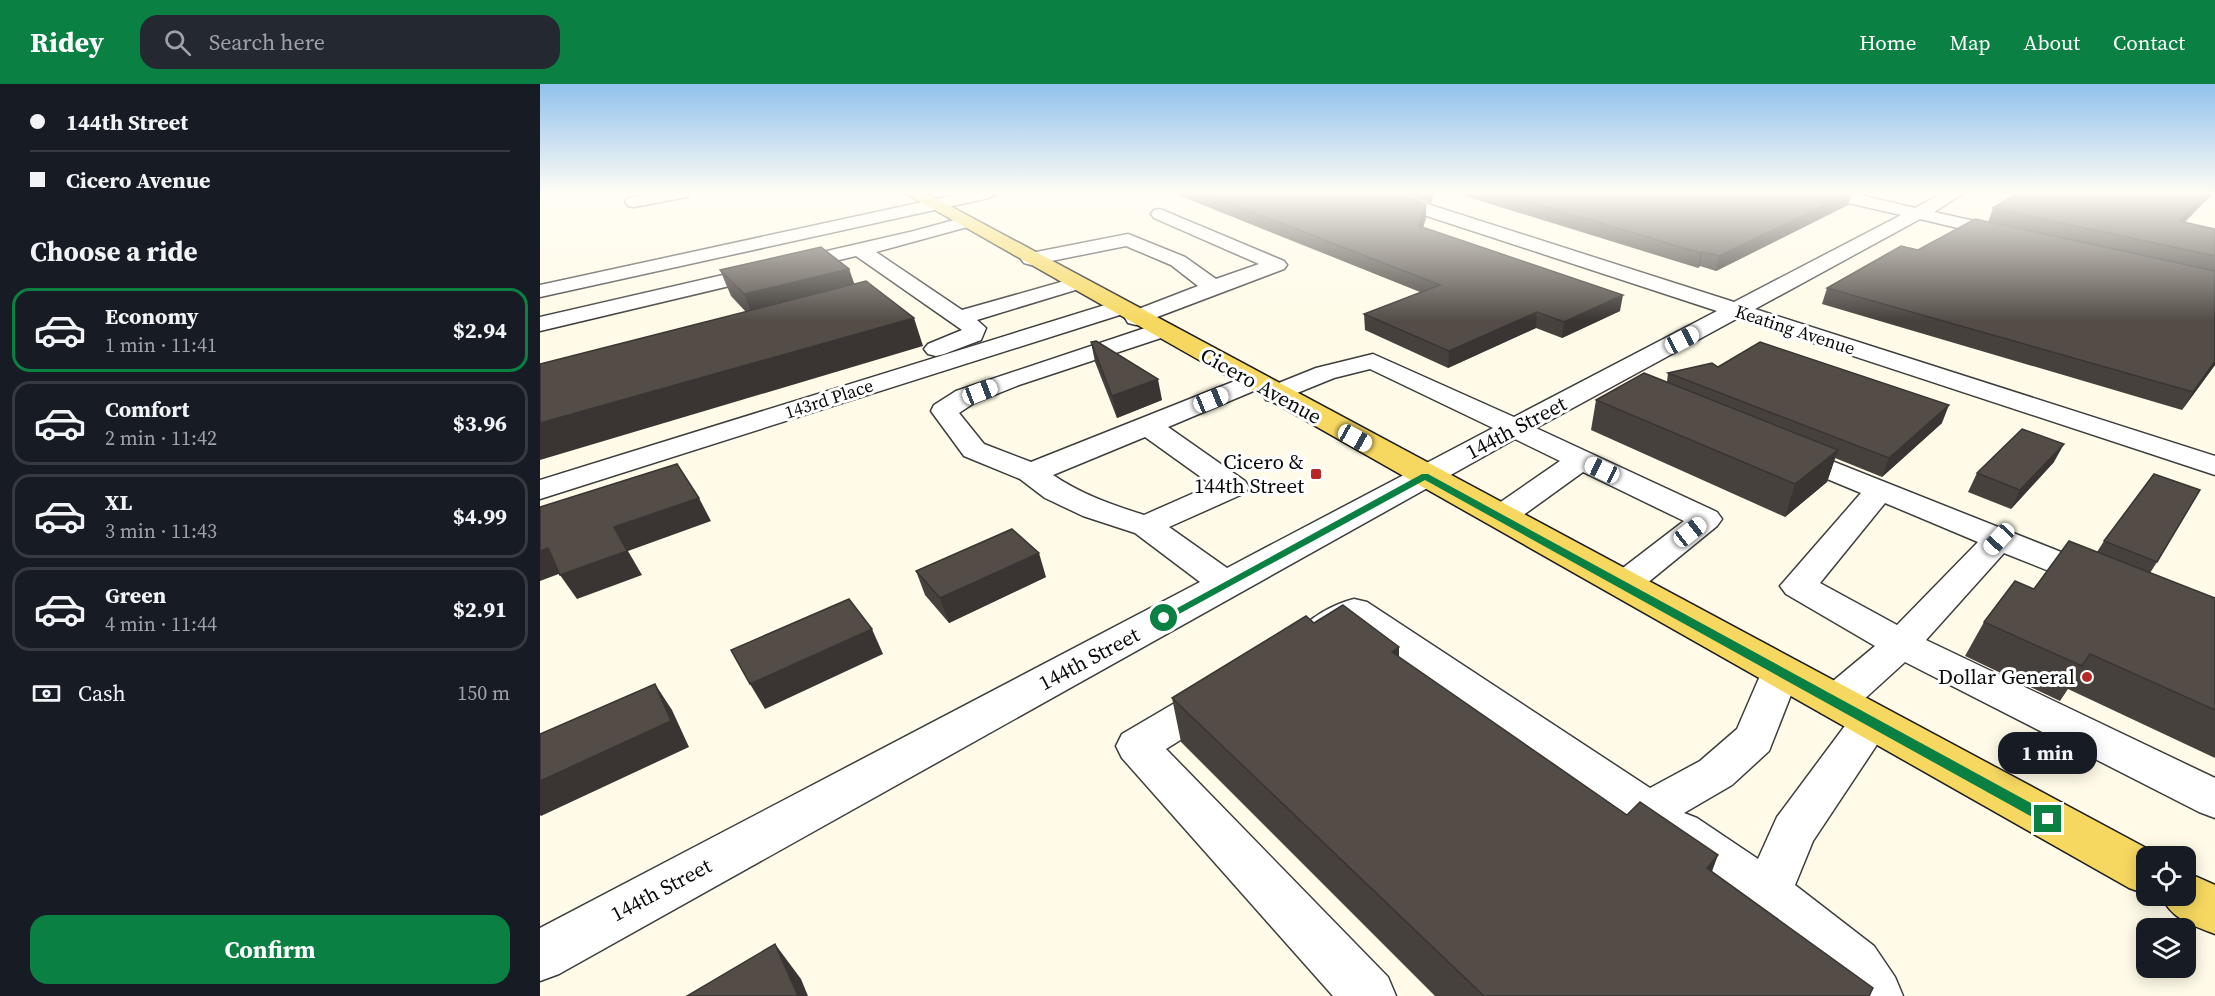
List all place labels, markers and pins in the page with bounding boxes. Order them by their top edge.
place label: Cicero & 144th Street [1194,447,1304,500]
marker: Cicero & 144th Street [1309,467,1323,481]
place label: Dollar General [1938,662,2075,691]
marker: Dollar General [2080,670,2094,684]

